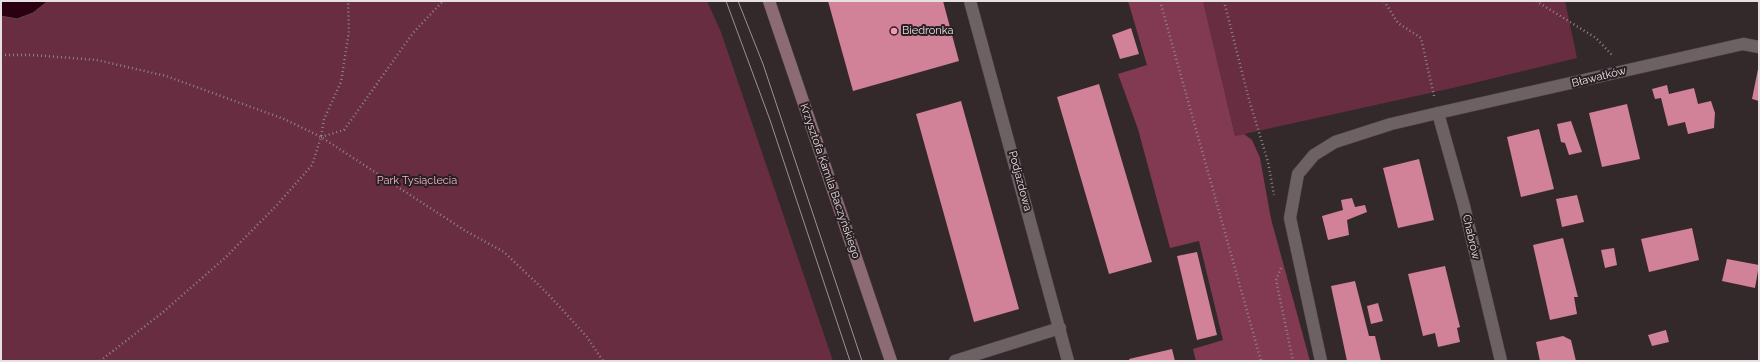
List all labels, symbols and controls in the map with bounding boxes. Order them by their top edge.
place label: Biedronka [902,24,953,38]
marker: Biedronka [889,26,899,36]
street label: Bławatków [1570,64,1628,90]
street label: Krzysztofa Kamila Baczyńskiego [797,102,863,260]
street label: Podjazdowa [1006,149,1034,213]
park label: Park Tysiąclecia [377,174,457,188]
street label: Chabrów [1459,213,1483,261]

